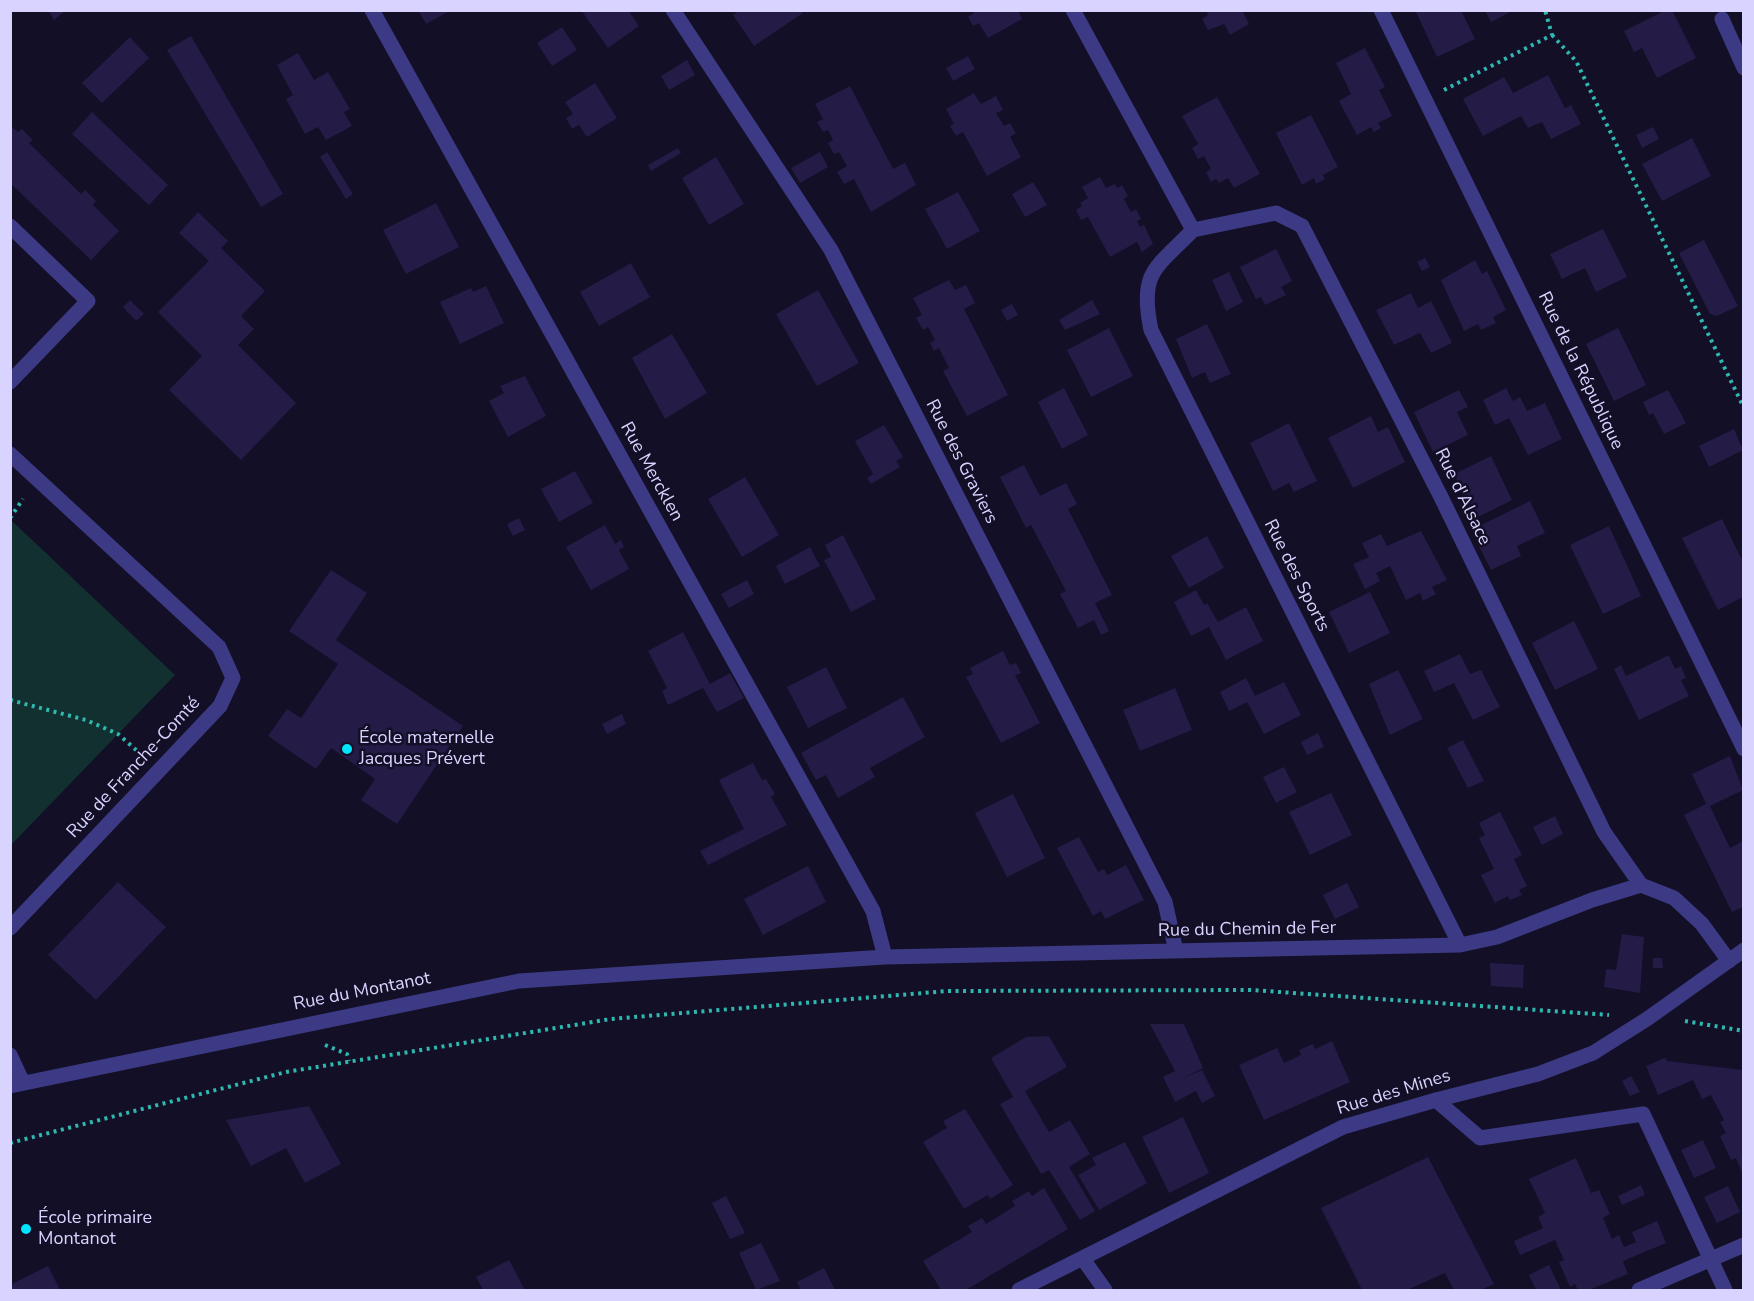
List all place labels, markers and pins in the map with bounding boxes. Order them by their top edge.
place label: École maternelle Jacques Prévert [359,728,494,771]
marker: École maternelle Jacques Prévert [340,742,354,756]
place label: École primaire Montanot [38,1208,152,1250]
marker: École primaire Montanot [19,1222,33,1236]

